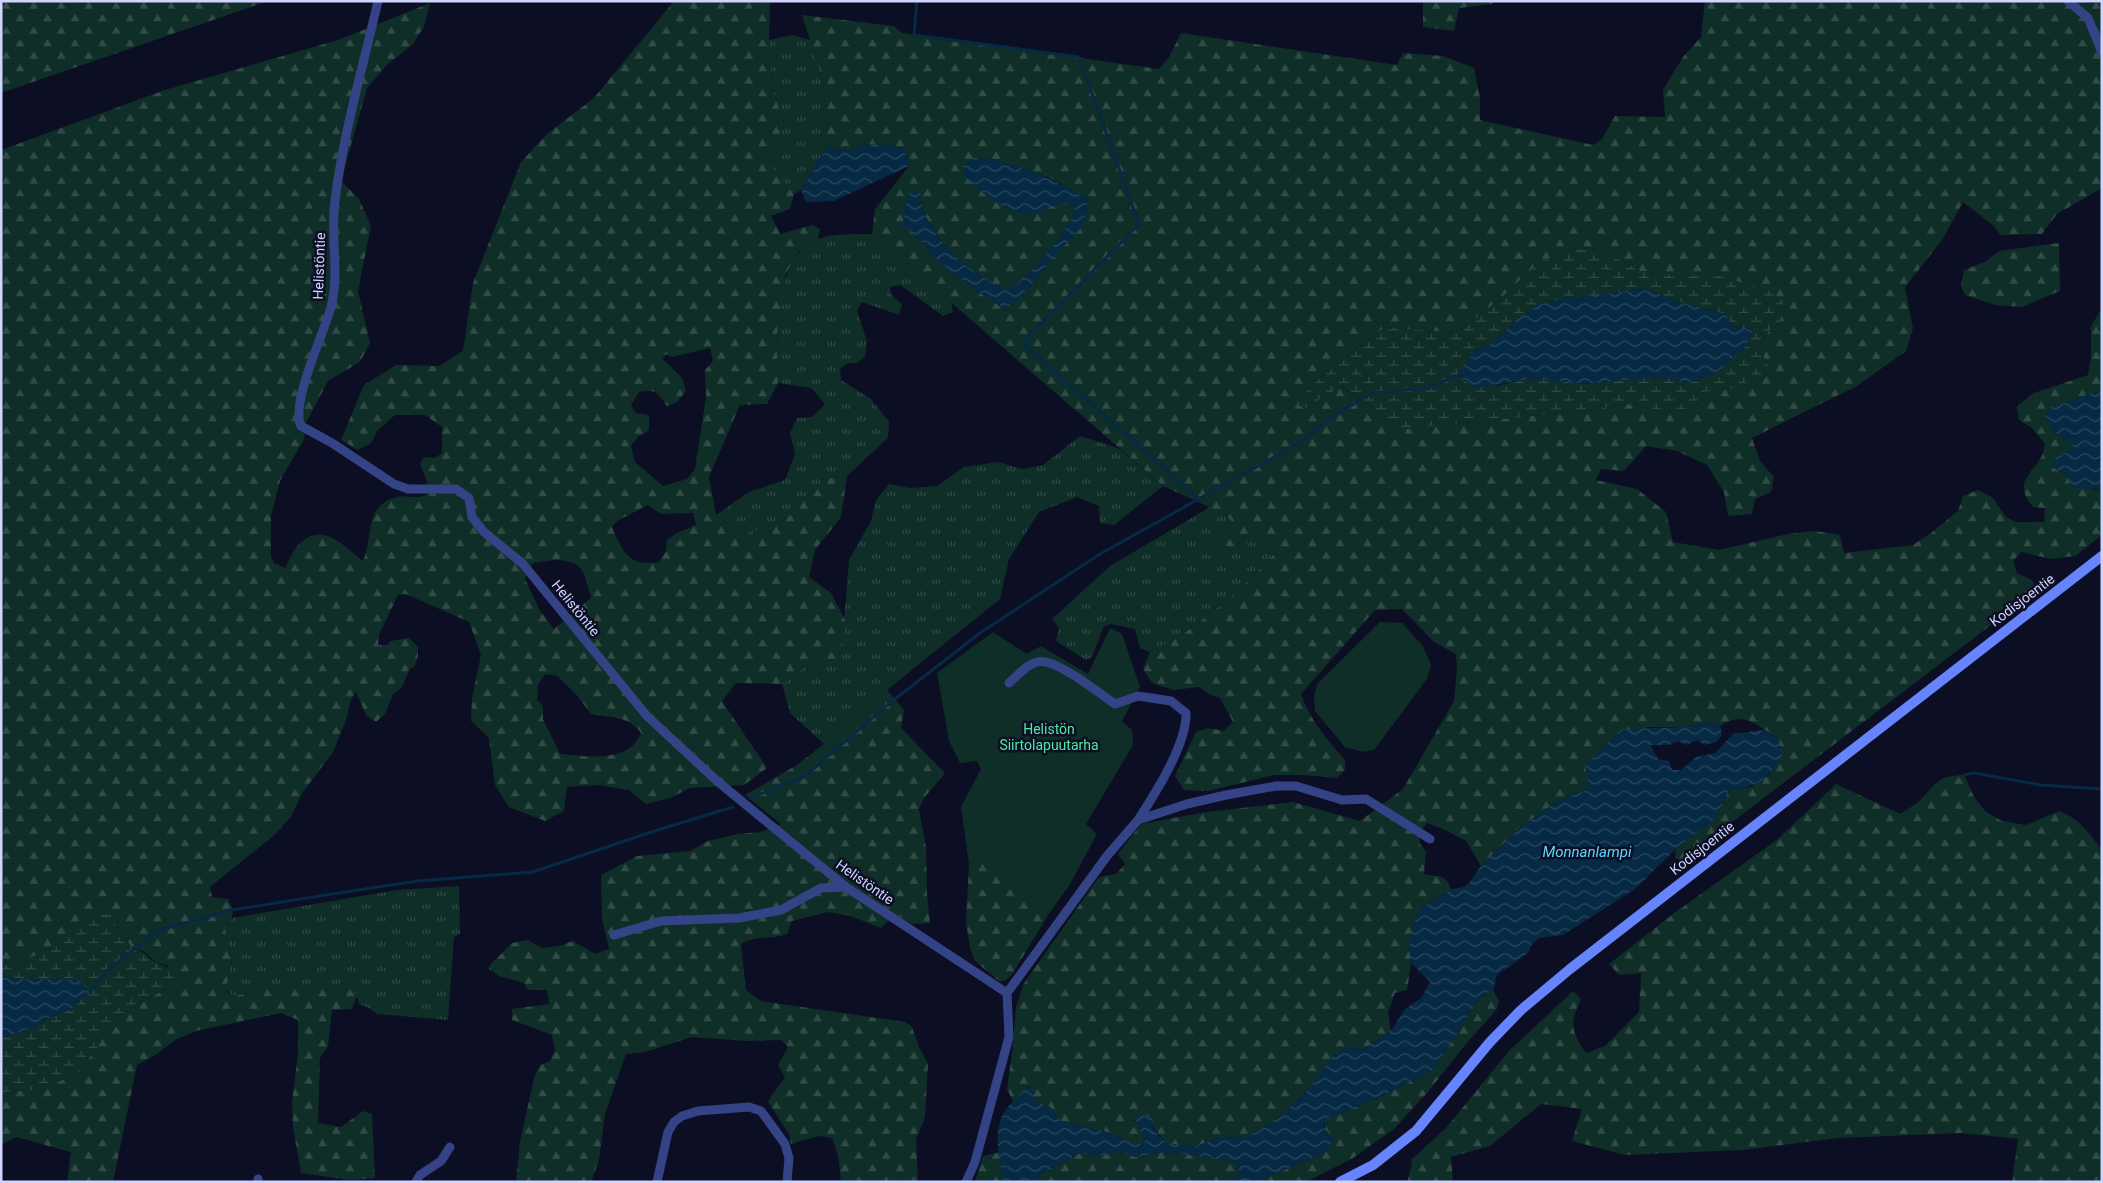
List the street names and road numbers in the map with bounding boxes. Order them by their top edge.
street label: Helistöntie [310,232,328,300]
street label: Kodisjoentie [1986,570,2058,630]
street label: Helistöntie [549,577,603,639]
street label: Kodisjoentie [1667,818,1737,878]
street label: Helistöntie [833,856,897,908]

